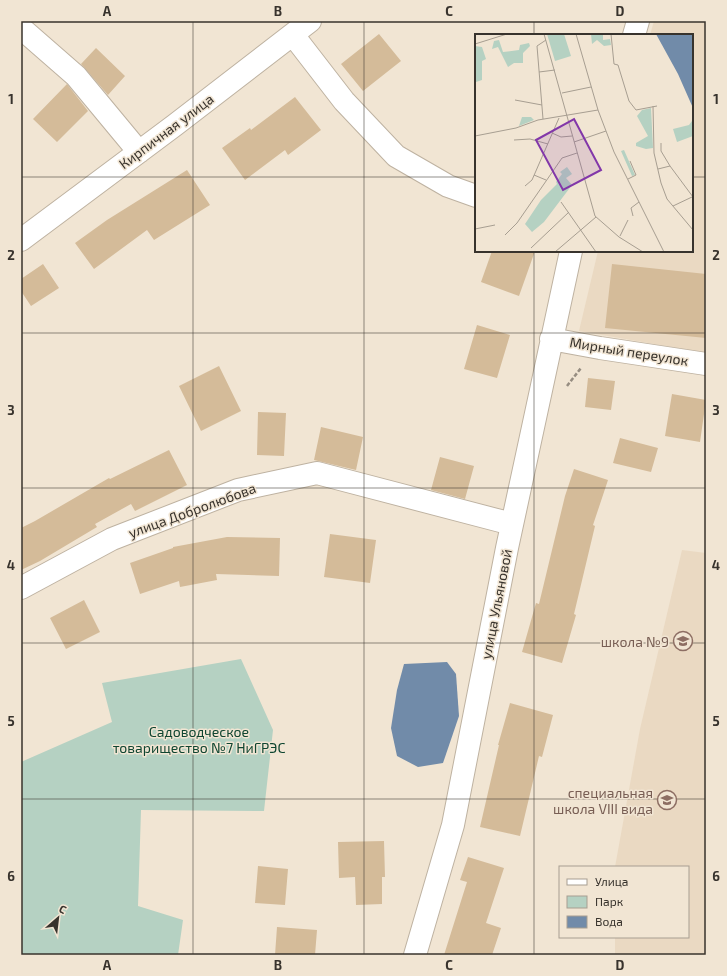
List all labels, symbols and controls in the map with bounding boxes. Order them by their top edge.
text: A [103,3,112,19]
text: B [274,3,282,19]
text: C [445,3,453,19]
text: D [616,3,625,19]
inset map [475,34,693,252]
street label: Кирпичная улица [115,90,217,172]
text: 1 [8,91,14,107]
text: 1 [713,91,719,107]
text: 2 [7,247,15,263]
text: 2 [712,247,720,263]
street label: Мирный переулок [568,333,690,369]
text: 3 [7,402,15,418]
text: 3 [712,402,720,418]
street label: улица Добролюбова [126,479,258,541]
street label: улица Ульяновой [477,547,515,661]
text: 4 [7,557,15,573]
text: 4 [712,557,720,573]
school or university icon: школа №9 [672,630,694,652]
place label: школа №9 [601,633,669,650]
text: 5 [7,713,15,729]
text: 5 [712,713,720,729]
park label: Садоводческое товарищество №7 НиГРЭС [113,723,285,756]
place label: специальная школа VIII вида [553,784,653,817]
school or university icon: специальная школа VIII вида [656,789,678,811]
legend [559,866,689,938]
text: 6 [7,868,15,884]
text: 6 [712,868,720,884]
text: Улица [595,874,628,888]
text: Парк [595,894,624,908]
north arrow [38,898,78,938]
text: С [57,901,69,916]
text: Вода [595,914,623,928]
text: A [103,957,112,973]
text: B [274,957,282,973]
text: C [445,957,453,973]
text: D [616,957,625,973]

